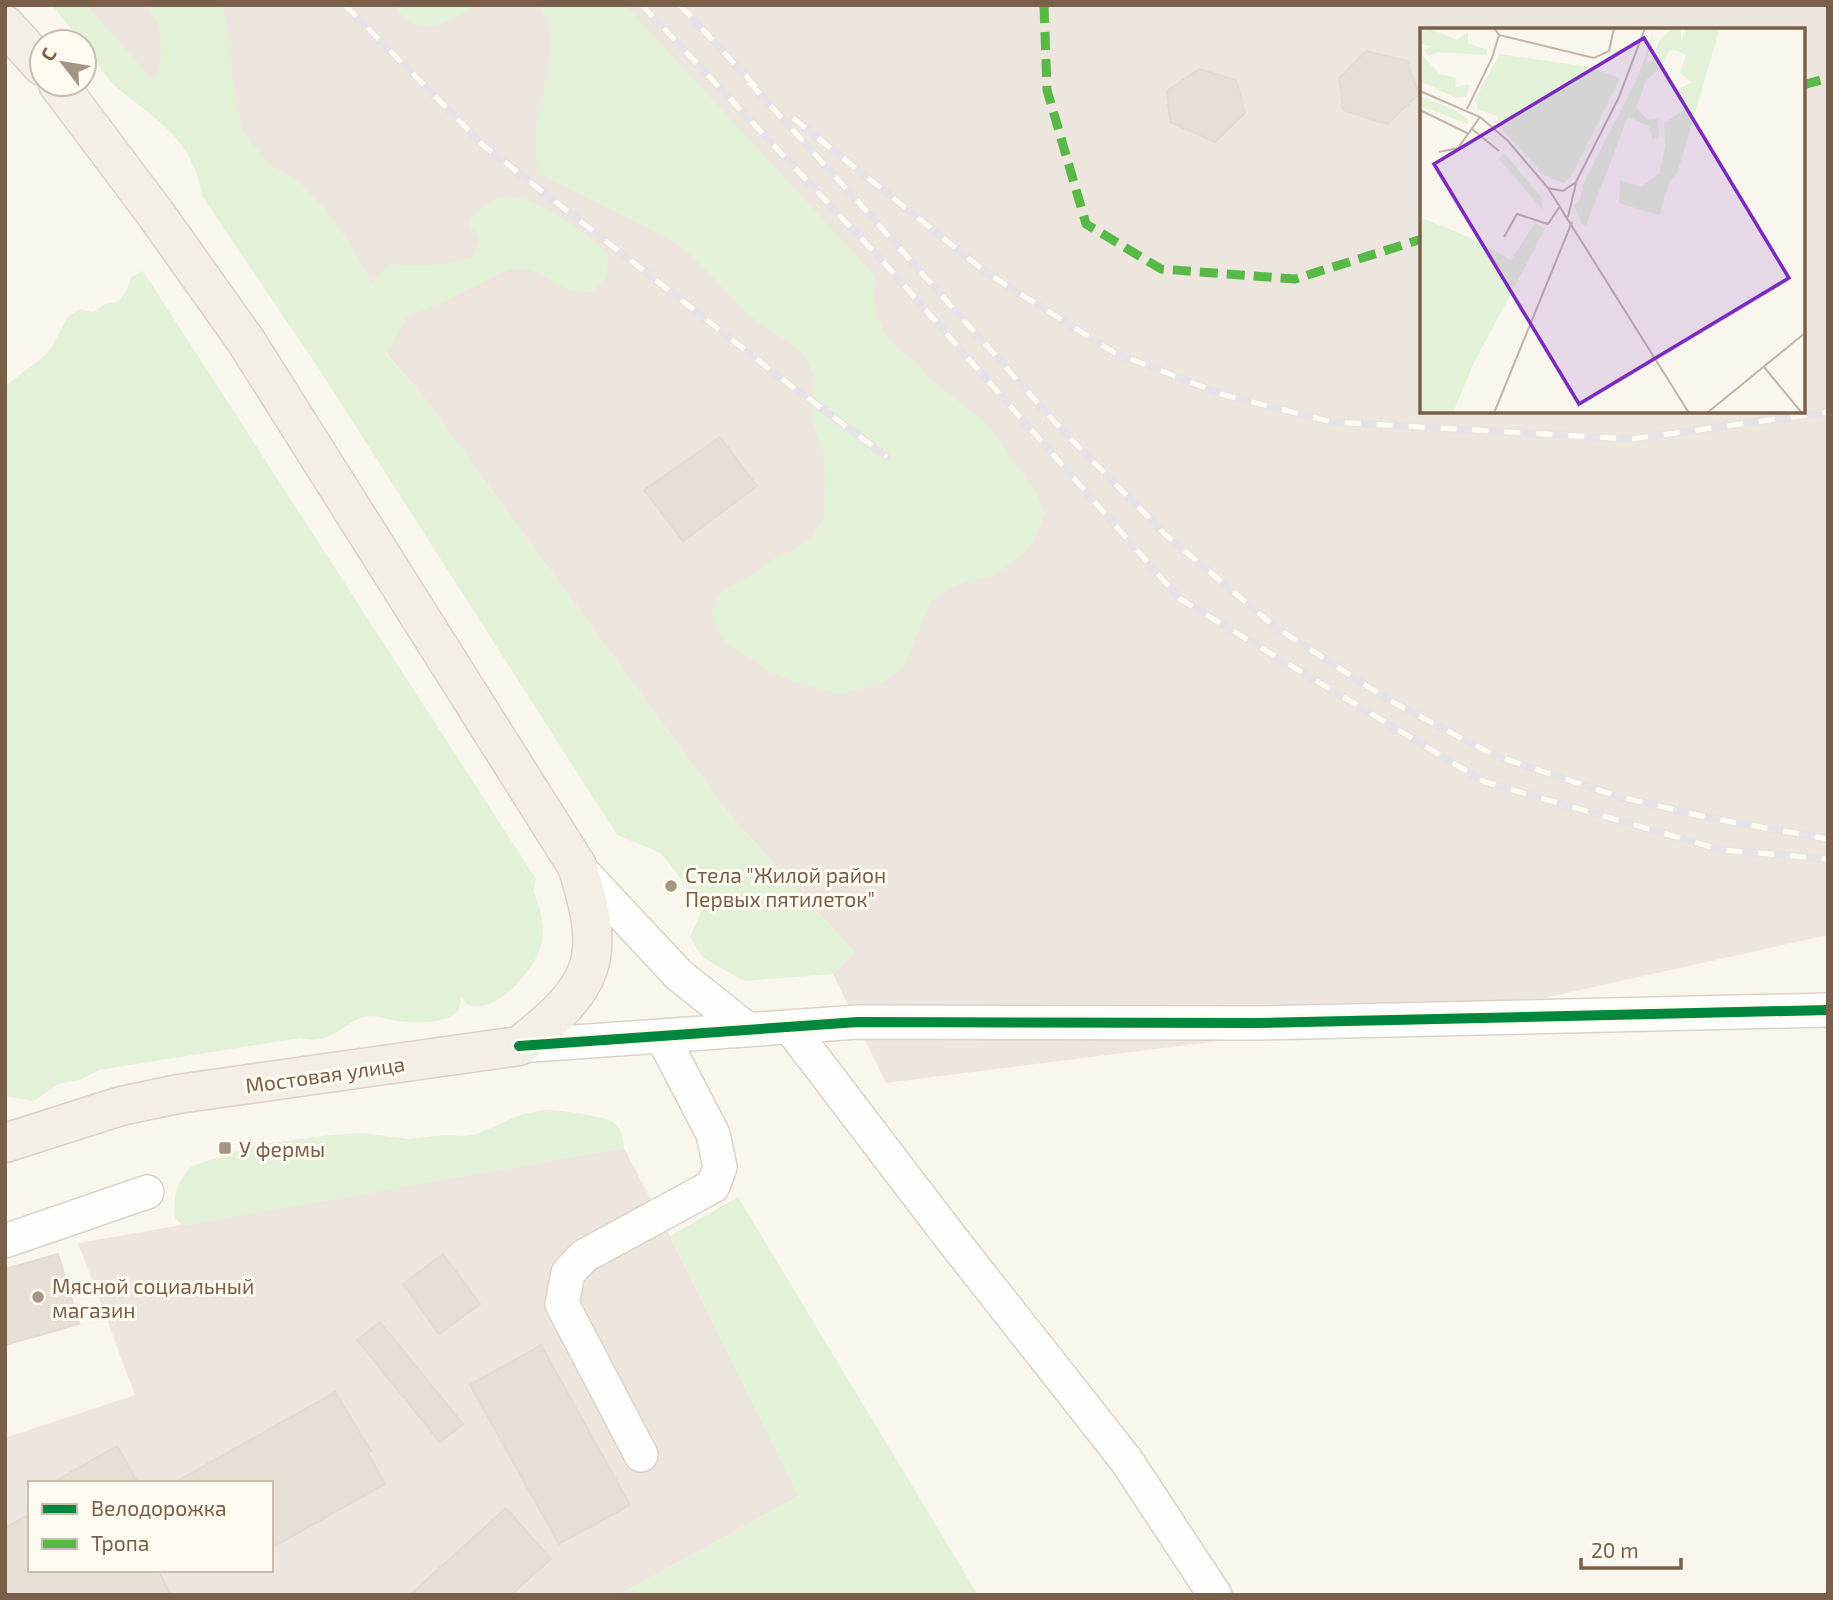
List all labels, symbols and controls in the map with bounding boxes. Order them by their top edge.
north arrow [28,28,98,98]
inset map [1420,28,1805,413]
text: С [35,43,61,65]
place label: Стела "Жилой район Первых пятилеток" [685,862,886,911]
marker: Стела "Жилой район Первых пятилеток" [663,878,679,894]
street label: Мостовая улица [244,1050,407,1099]
place label: У фермы [239,1136,325,1161]
marker: У фермы [217,1140,233,1156]
place label: Мясной социальный магазин [52,1273,254,1322]
marker: Мясной социальный магазин [30,1289,46,1305]
legend [28,1481,273,1572]
text: Велодорожка [91,1495,227,1520]
scale bar [1581,1526,1681,1570]
text: Тропа [91,1530,149,1555]
text: 20 m [1591,1537,1639,1562]

